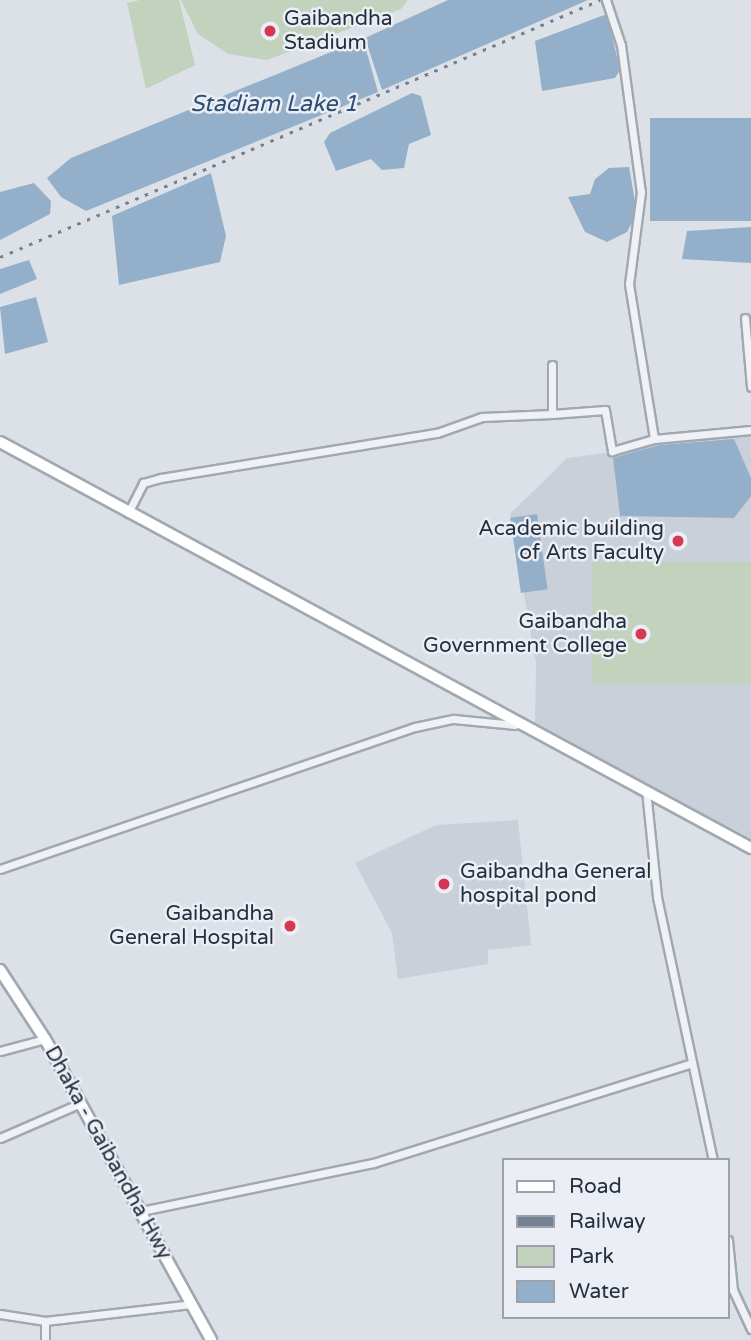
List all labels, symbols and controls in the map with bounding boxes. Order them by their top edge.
place label: Gaibandha Stadium [284,6,393,56]
marker: Gaibandha Stadium [262,23,278,39]
water label: Stadiam Lake 1 [190,90,358,118]
place label: Academic building of Arts Faculty [478,516,664,566]
marker: Academic building of Arts Faculty [670,533,686,549]
place label: Gaibandha Government College [423,609,627,659]
marker: Gaibandha Government College [633,626,649,642]
place label: Gaibandha General hospital pond [460,859,652,909]
marker: Gaibandha General hospital pond [434,874,454,894]
place label: Gaibandha General Hospital [109,901,274,951]
marker: Gaibandha General Hospital [280,916,300,936]
street label: Dhaka - Gaibandha Hwy [39,1042,177,1264]
legend [503,1158,730,1319]
text: Road [569,1174,622,1199]
text: Railway [569,1209,646,1234]
text: Park [569,1244,614,1269]
text: Water [569,1279,629,1304]

